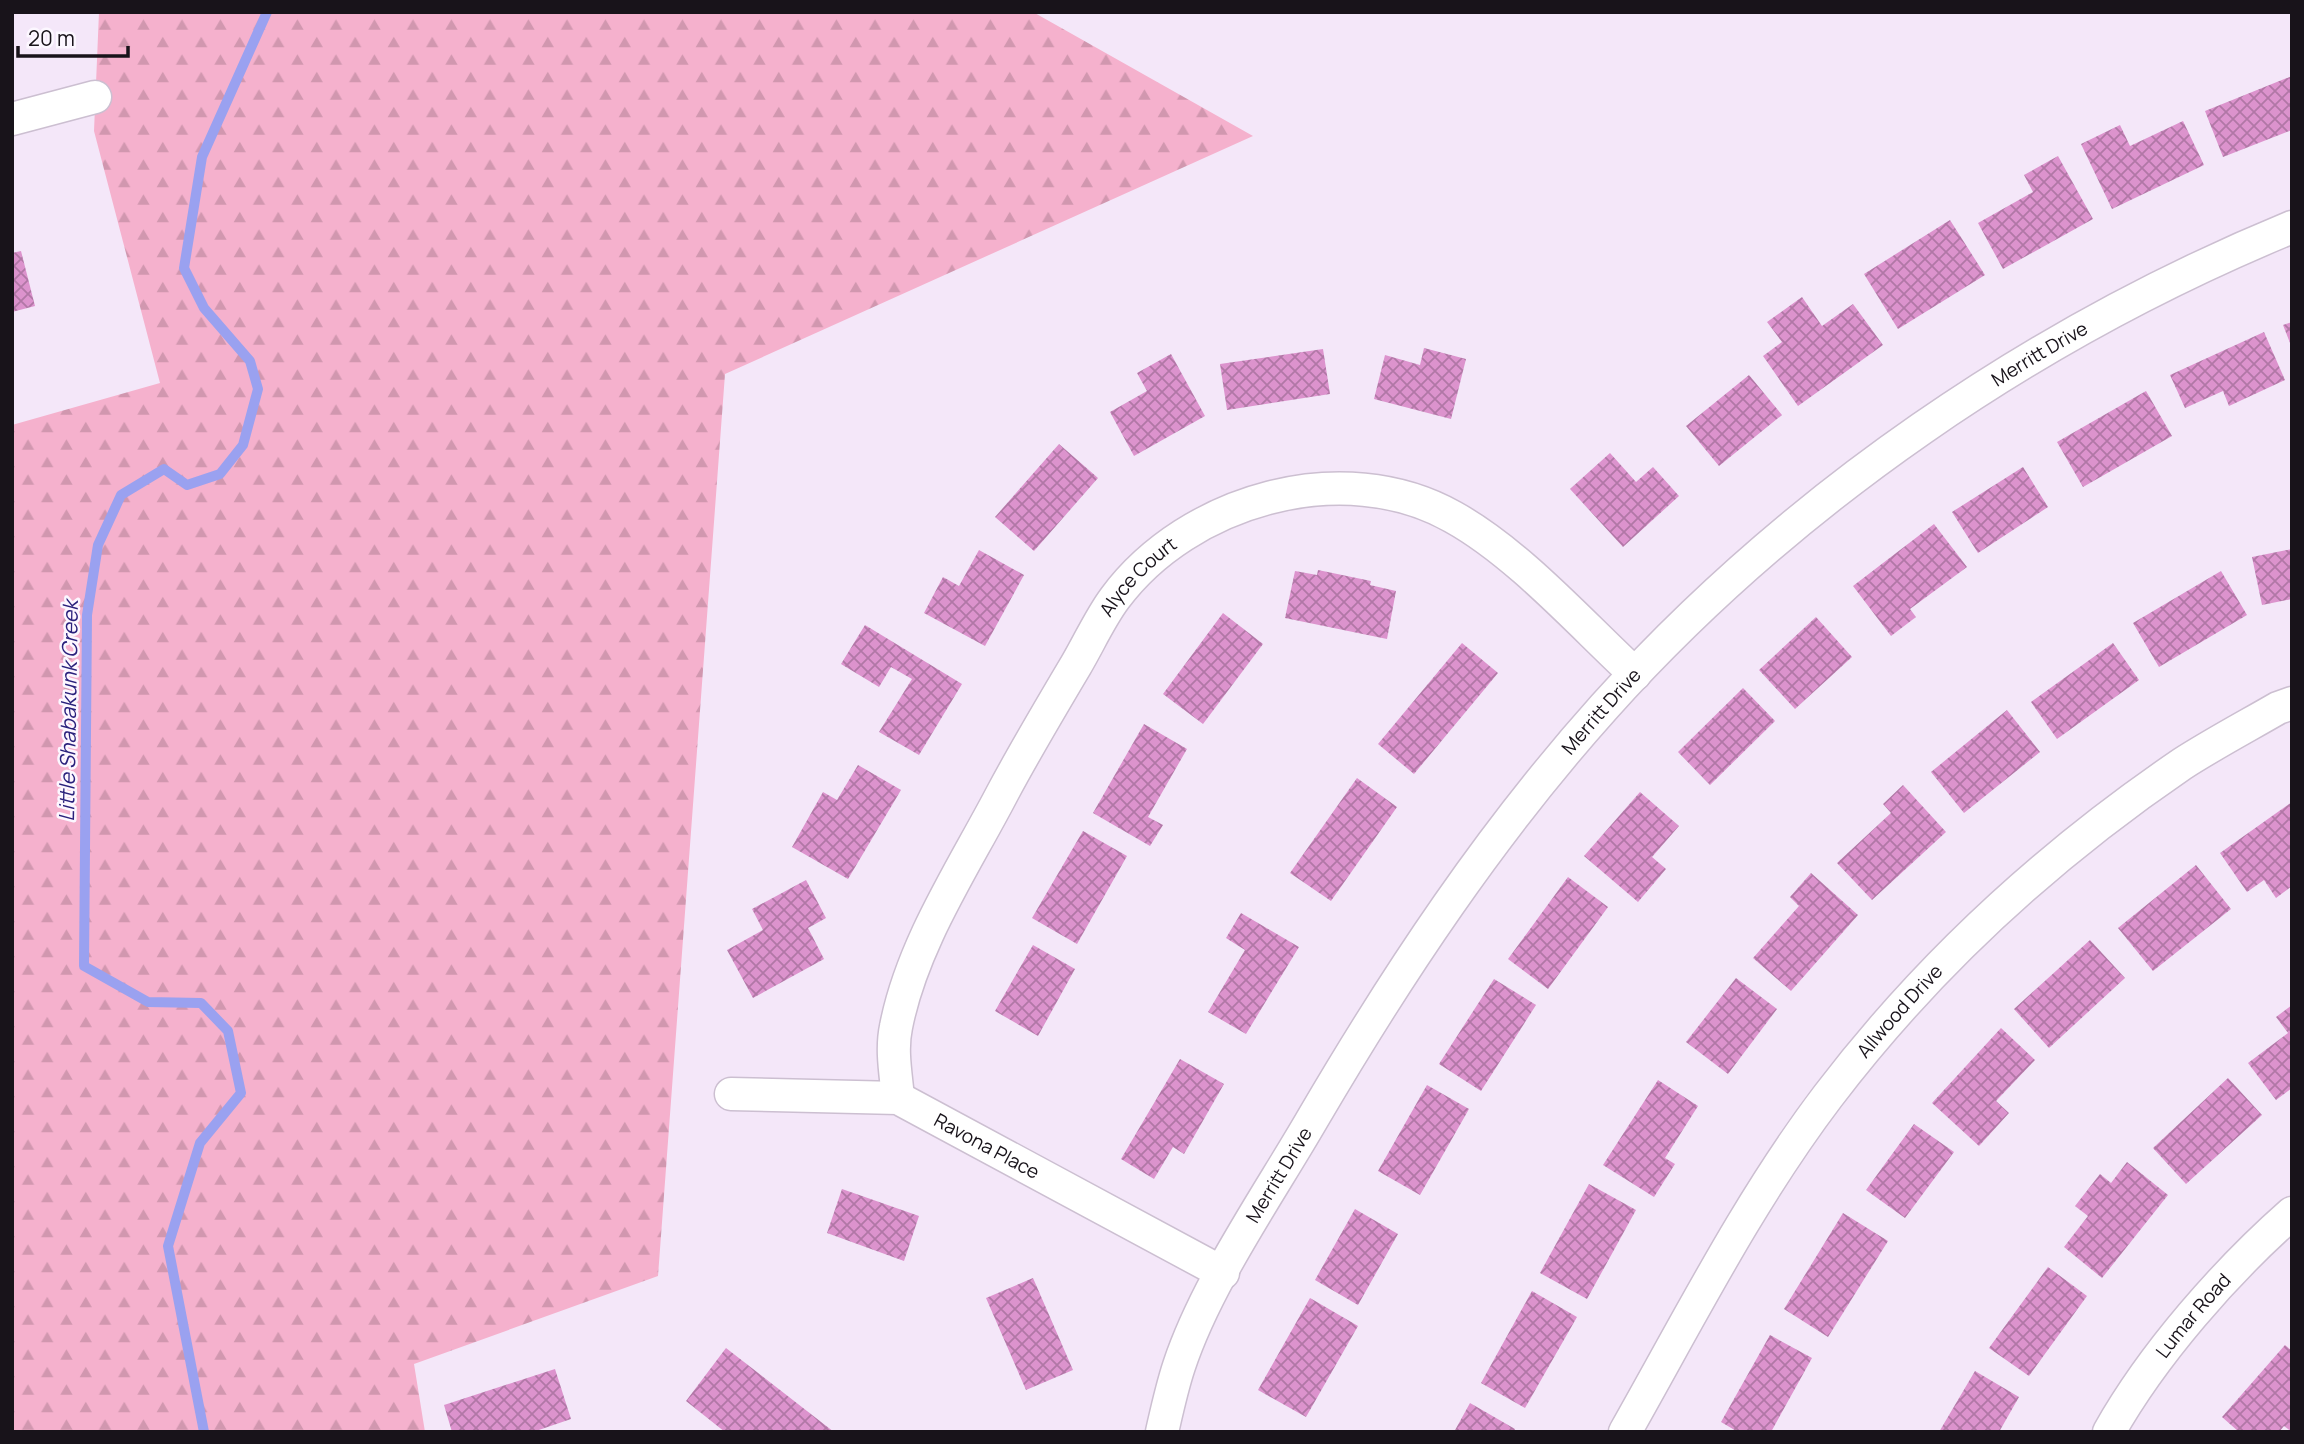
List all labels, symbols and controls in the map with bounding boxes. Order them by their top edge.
scale bar [18,14,128,58]
text: 20 m [28,24,75,52]
street label: Merritt Drive [1986,315,2092,392]
street label: Alyce Court [1093,531,1182,621]
water label: Little Shabakunk Creek [52,598,84,822]
street label: Merritt Drive [1555,662,1647,760]
street label: Allwood Drive [1851,958,1948,1063]
street label: Ravona Place [930,1107,1044,1185]
street label: Merritt Drive [1240,1122,1318,1228]
street label: Lumar Road [2150,1267,2236,1363]

